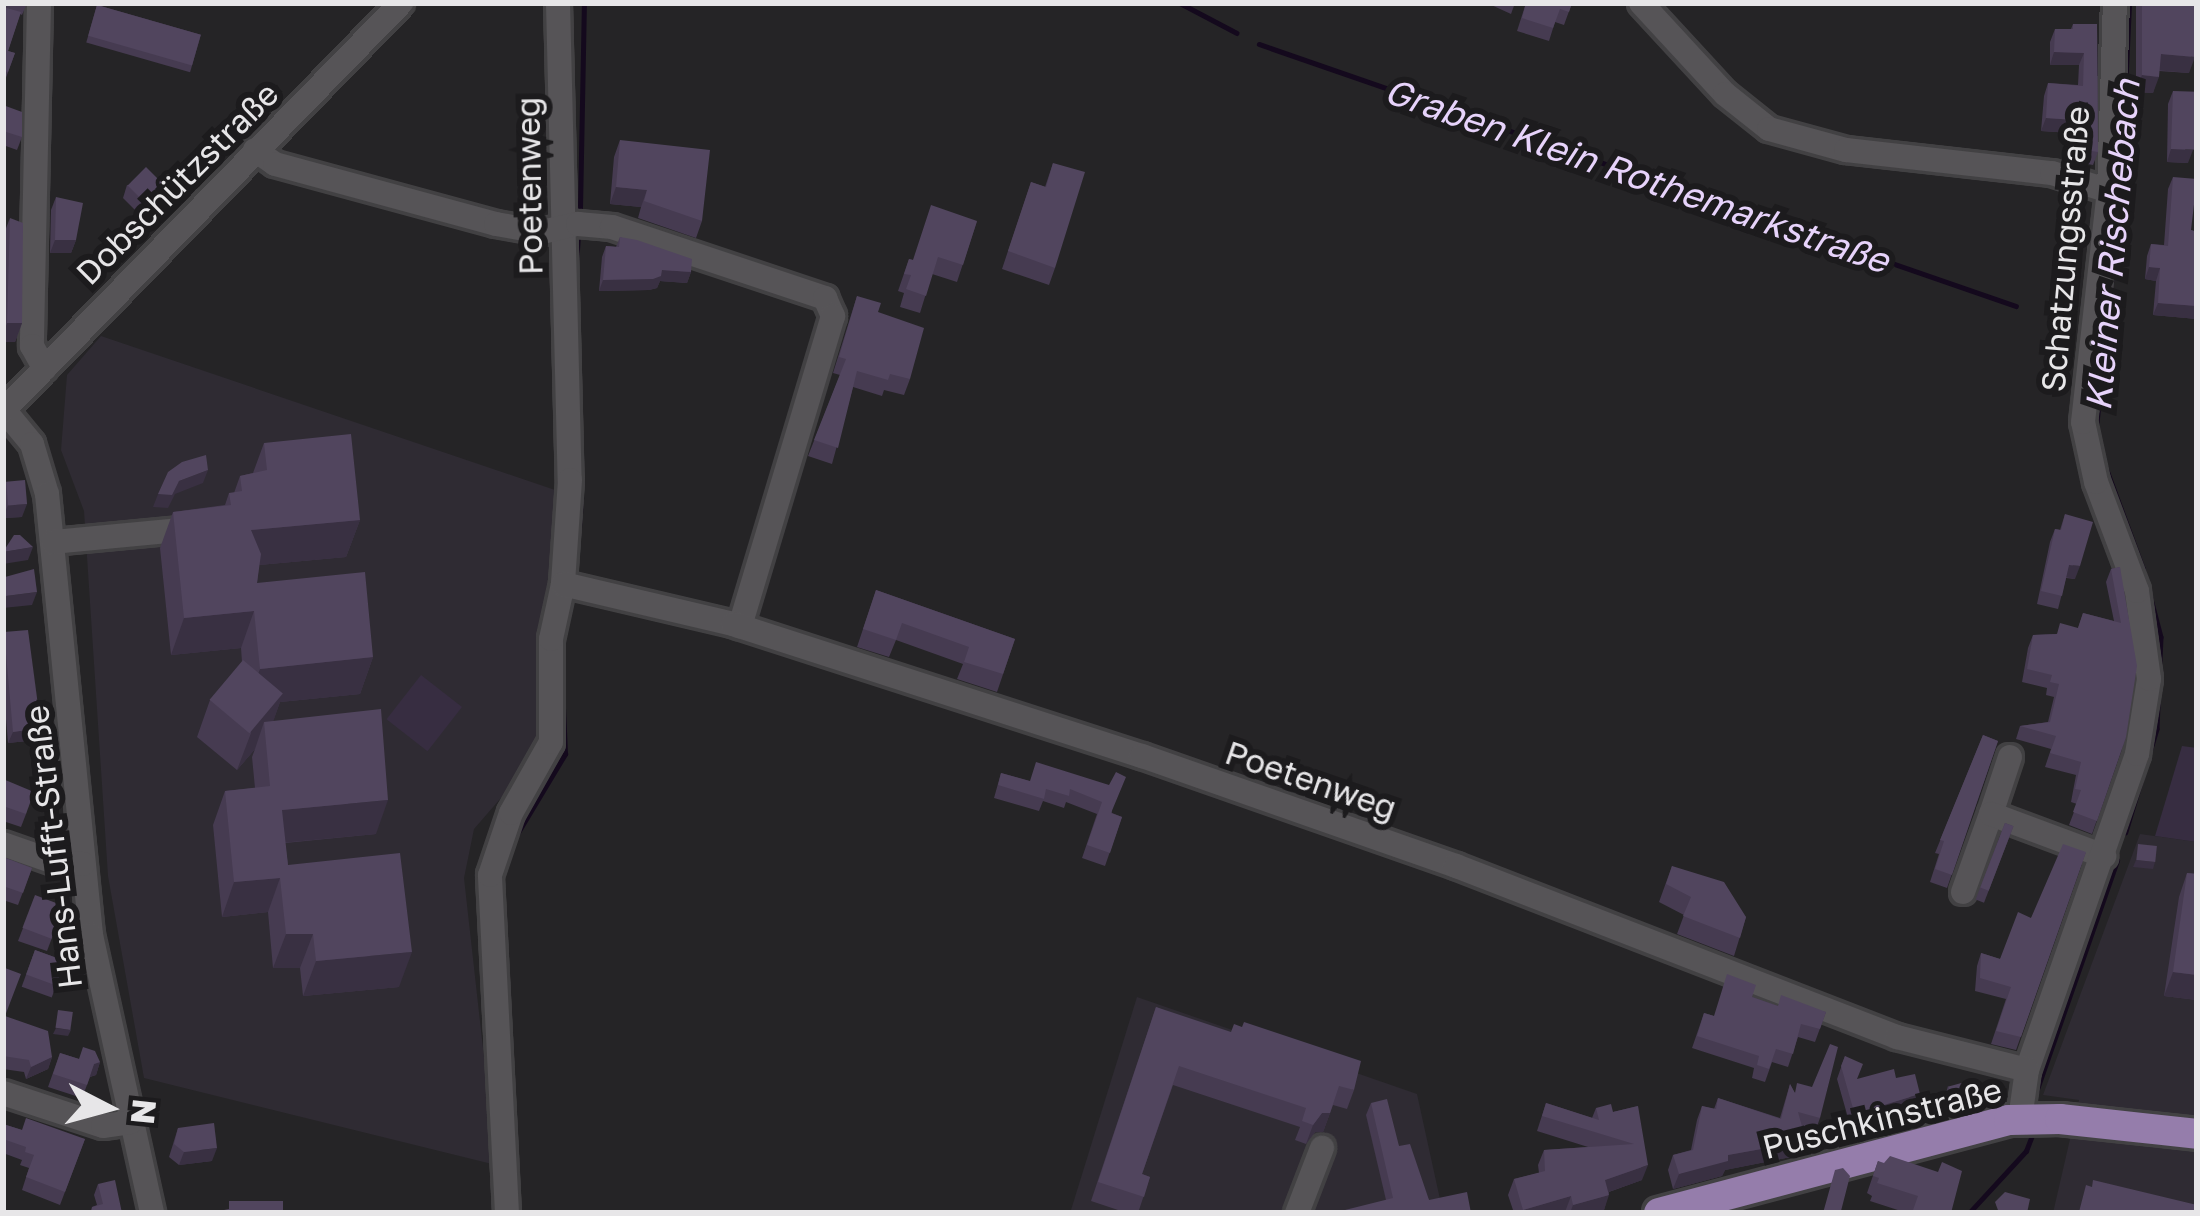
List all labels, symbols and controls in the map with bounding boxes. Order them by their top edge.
water label: Graben Klein Rothemarkstraße [1379,68,1895,282]
street label: Dobschützstraße [68,74,286,292]
water label: Kleiner Rischebach [2076,78,2148,412]
street label: Poetenweg [508,96,550,276]
street label: Schatzungsstraße [2033,105,2097,393]
street label: Hans-Lufft-Straße [16,703,90,991]
street label: Poetenweg [1220,732,1402,828]
north arrow [48,1048,168,1168]
street label: Puschkinstraße [1758,1069,2006,1167]
text: N [124,1097,165,1126]

